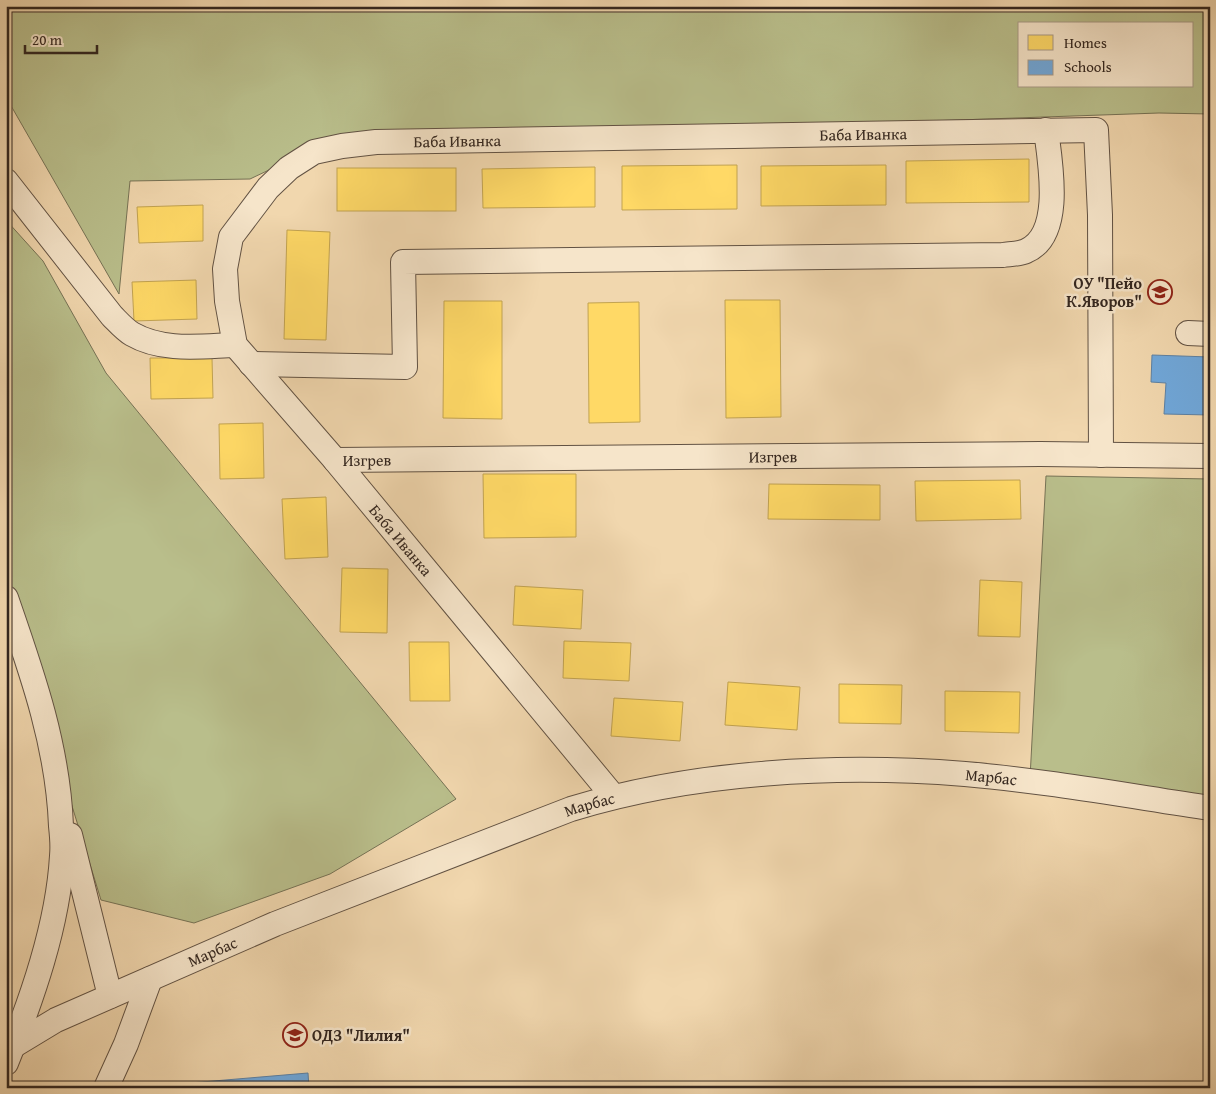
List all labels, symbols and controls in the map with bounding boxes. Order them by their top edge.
scale bar [25,22,98,54]
legend [1018,22,1194,88]
text: 20 m [32,29,63,50]
text: Homes [1064,32,1107,53]
text: Schools [1064,56,1112,77]
street label: Баба Иванка [819,121,907,147]
street label: Баба Иванка [413,128,502,153]
place label: ОУ "Пейо К.Яворов" [1066,271,1142,313]
school or university icon: ОУ "Пейо К.Яворов" [1147,279,1173,305]
street label: Изгрев [749,444,798,468]
street label: Изгрев [343,448,392,472]
street label: Баба Иванка [364,499,439,582]
street label: Марбас [964,762,1018,791]
street label: Марбас [560,785,617,823]
street label: Марбас [184,930,241,973]
school or university icon: ОДЗ "Лилия" [282,1022,308,1048]
place label: ОДЗ "Лилия" [312,1023,410,1047]

